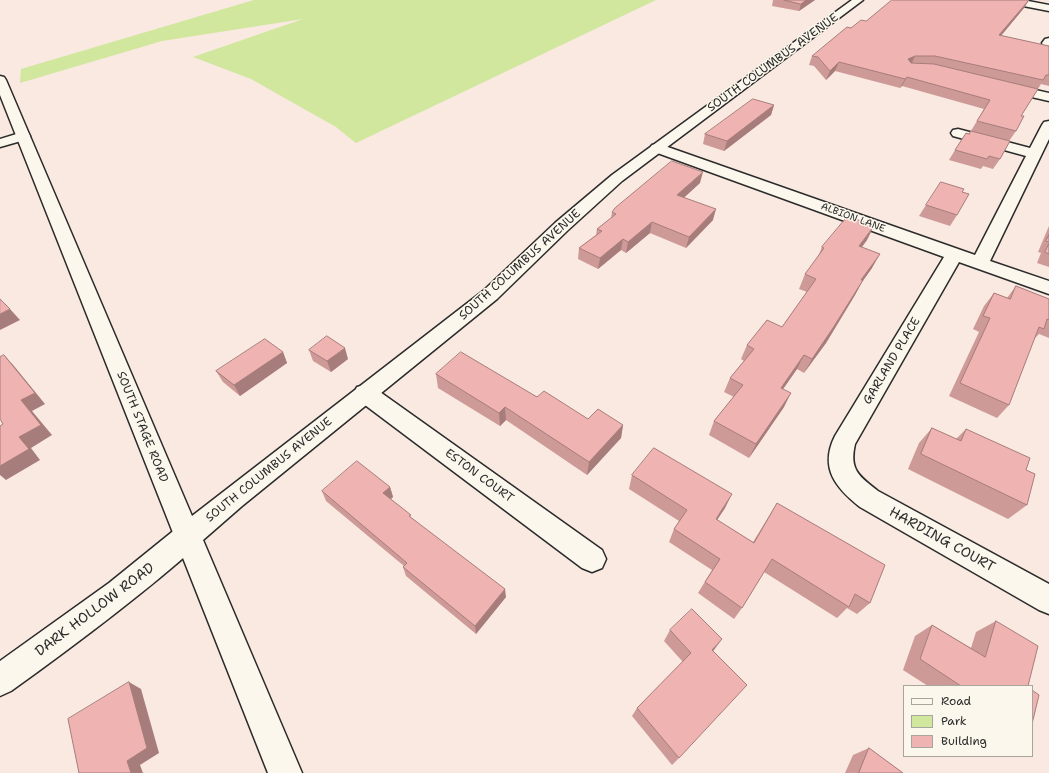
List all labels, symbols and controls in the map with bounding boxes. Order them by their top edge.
street label: SOUTH COLUMBUS AVENUE [705,11,841,115]
street label: ALBION LANE [819,201,887,235]
street label: SOUTH COLUMBUS AVENUE [456,207,584,323]
street label: GARLAND PLACE [860,315,924,407]
street label: SOUTH STAGE ROAD [113,369,171,485]
street label: SOUTH COLUMBUS AVENUE [203,415,335,525]
street label: ESTON COURT [442,446,516,506]
street label: HARDING COURT [886,504,998,576]
street label: DARK HOLLOW ROAD [32,560,158,660]
legend [903,685,1033,757]
text: Road [941,693,971,709]
text: Park [941,713,967,729]
text: Building [941,733,987,749]

